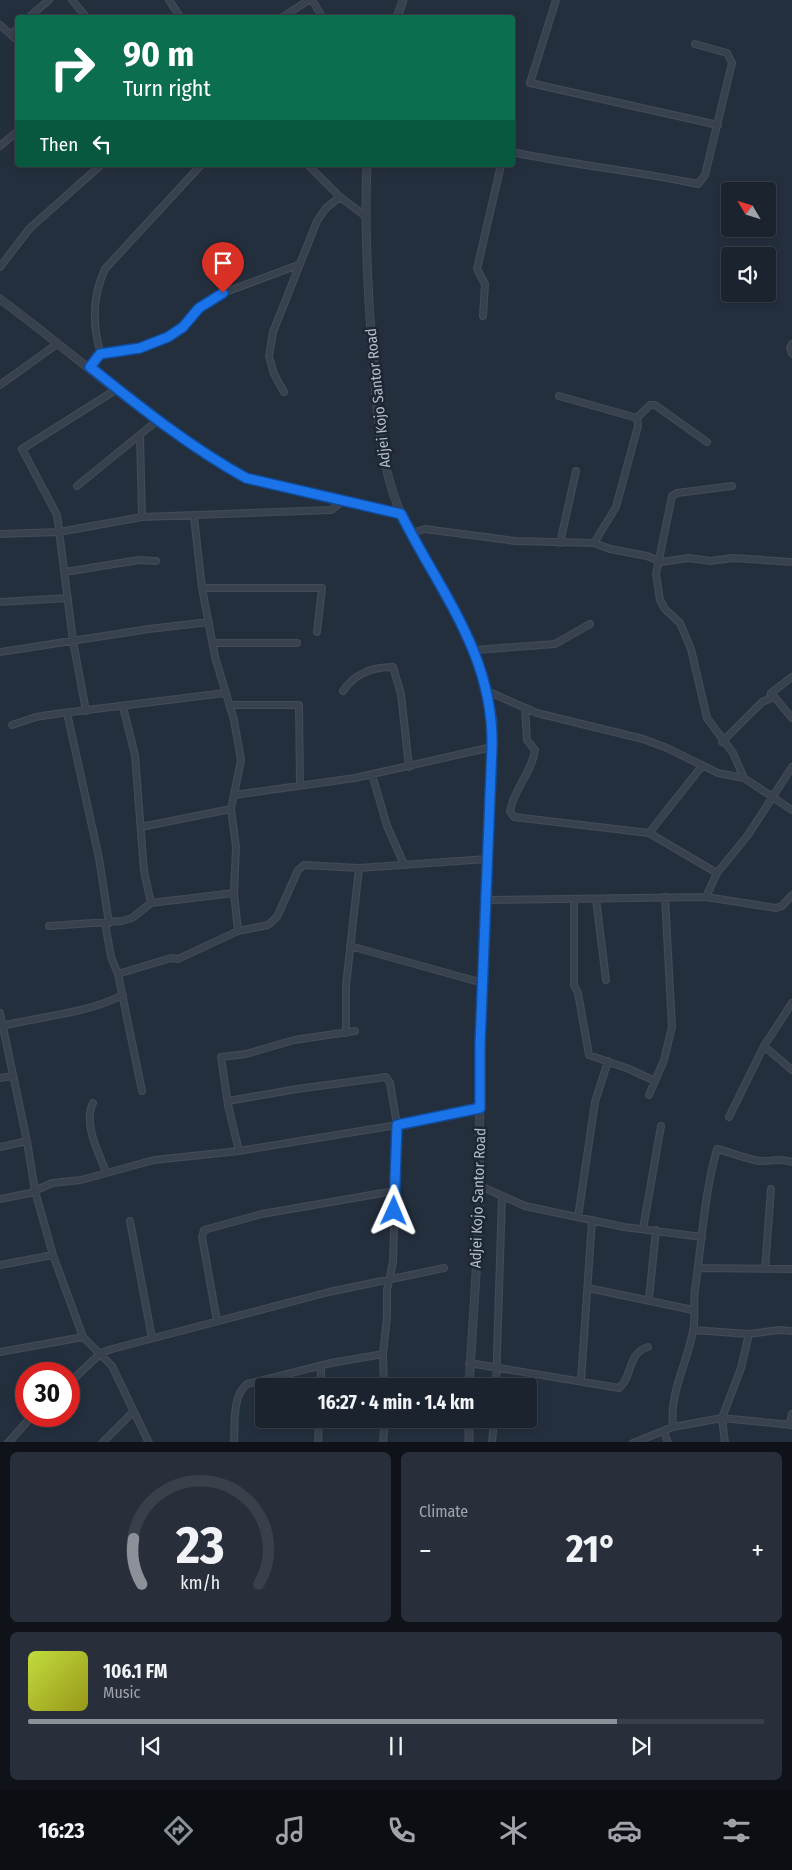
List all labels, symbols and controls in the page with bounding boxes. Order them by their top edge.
text: 90 m [123,33,194,75]
icon: right [40,35,105,100]
text: Turn right [123,75,211,102]
icon: left [88,130,116,158]
text: Then [40,133,78,156]
north arrow [721,182,776,238]
map controls [721,182,776,302]
pin [202,242,244,293]
button: sound [721,247,776,302]
icon: arrive [209,249,237,277]
street label: Adjei Kojo Santor Road [362,327,394,469]
street label: Adjei Kojo Santor Road [467,1128,489,1268]
position arrow [367,1184,419,1236]
speed limit sign: 30 [15,1362,80,1427]
text: 16:27 · 4 min · 1.4 km [318,1391,474,1414]
text: Climate [419,1502,468,1521]
text: 23 [175,1514,225,1577]
text: 21° [566,1526,617,1572]
text: − [419,1534,432,1567]
text: + [751,1534,764,1567]
text: km/h [181,1572,220,1594]
text: 106.1 FM [103,1660,167,1683]
text: Music [103,1683,140,1702]
icon: previous [137,1732,165,1760]
icon: pause [382,1732,410,1760]
icon: next [627,1732,655,1760]
icon: directions [161,1813,196,1848]
icon: music [273,1813,308,1848]
icon: phone [384,1813,419,1848]
icon: climate [496,1813,531,1848]
icon: car [607,1813,642,1848]
icon: filters [719,1813,754,1848]
text: 16:23 [38,1817,85,1844]

